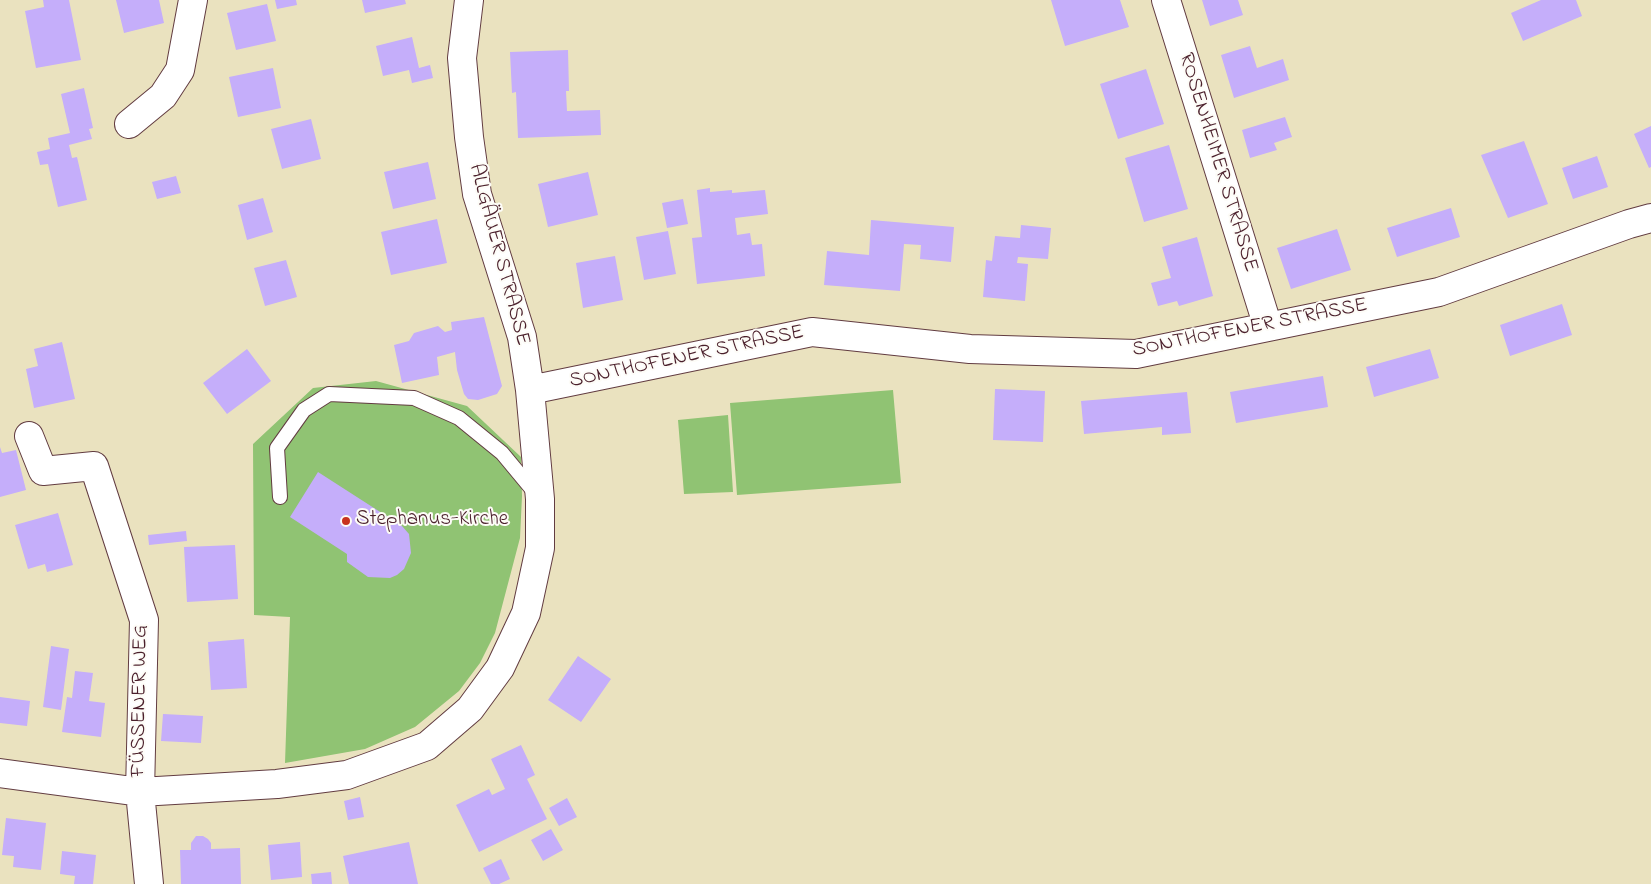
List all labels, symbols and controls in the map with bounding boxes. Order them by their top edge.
street label: ROSENHEIMER STRASSE [1172,50,1262,276]
street label: ALLGÄUER STRASSE [462,161,534,349]
street label: SONTHOFENER STRASSE [1130,294,1370,364]
street label: SONTHOFENER STRASSE [568,321,806,395]
place label: Stephanus-Kirche [356,508,508,534]
marker: Stephanus-Kirche [340,515,352,527]
street label: FÜSSENER WEG [127,625,155,777]

